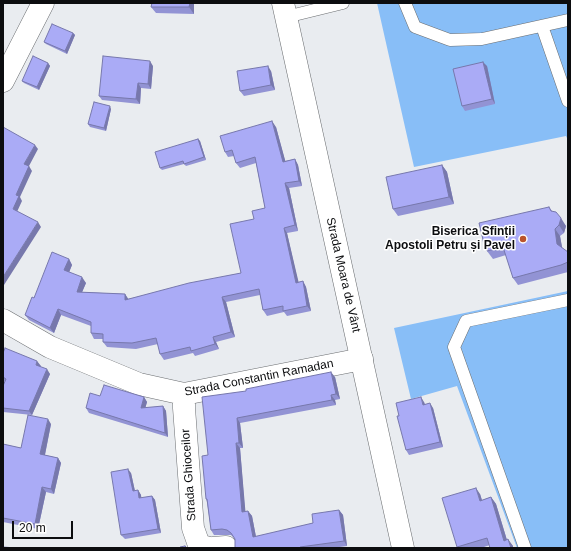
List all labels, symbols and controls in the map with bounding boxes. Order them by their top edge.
street label: Strada Moara de Vânt [323,216,363,334]
place label: Biserica Sfinții Apostoli Petru și Pavel [385,225,515,253]
marker: Biserica Sfinții Apostoli Petru și Pavel [518,234,528,244]
street label: Strada Constantin Ramadan [183,356,335,400]
street label: Strada Ghioceilor [179,428,199,522]
scale bar [14,513,75,539]
text: 20 m [19,521,46,535]

